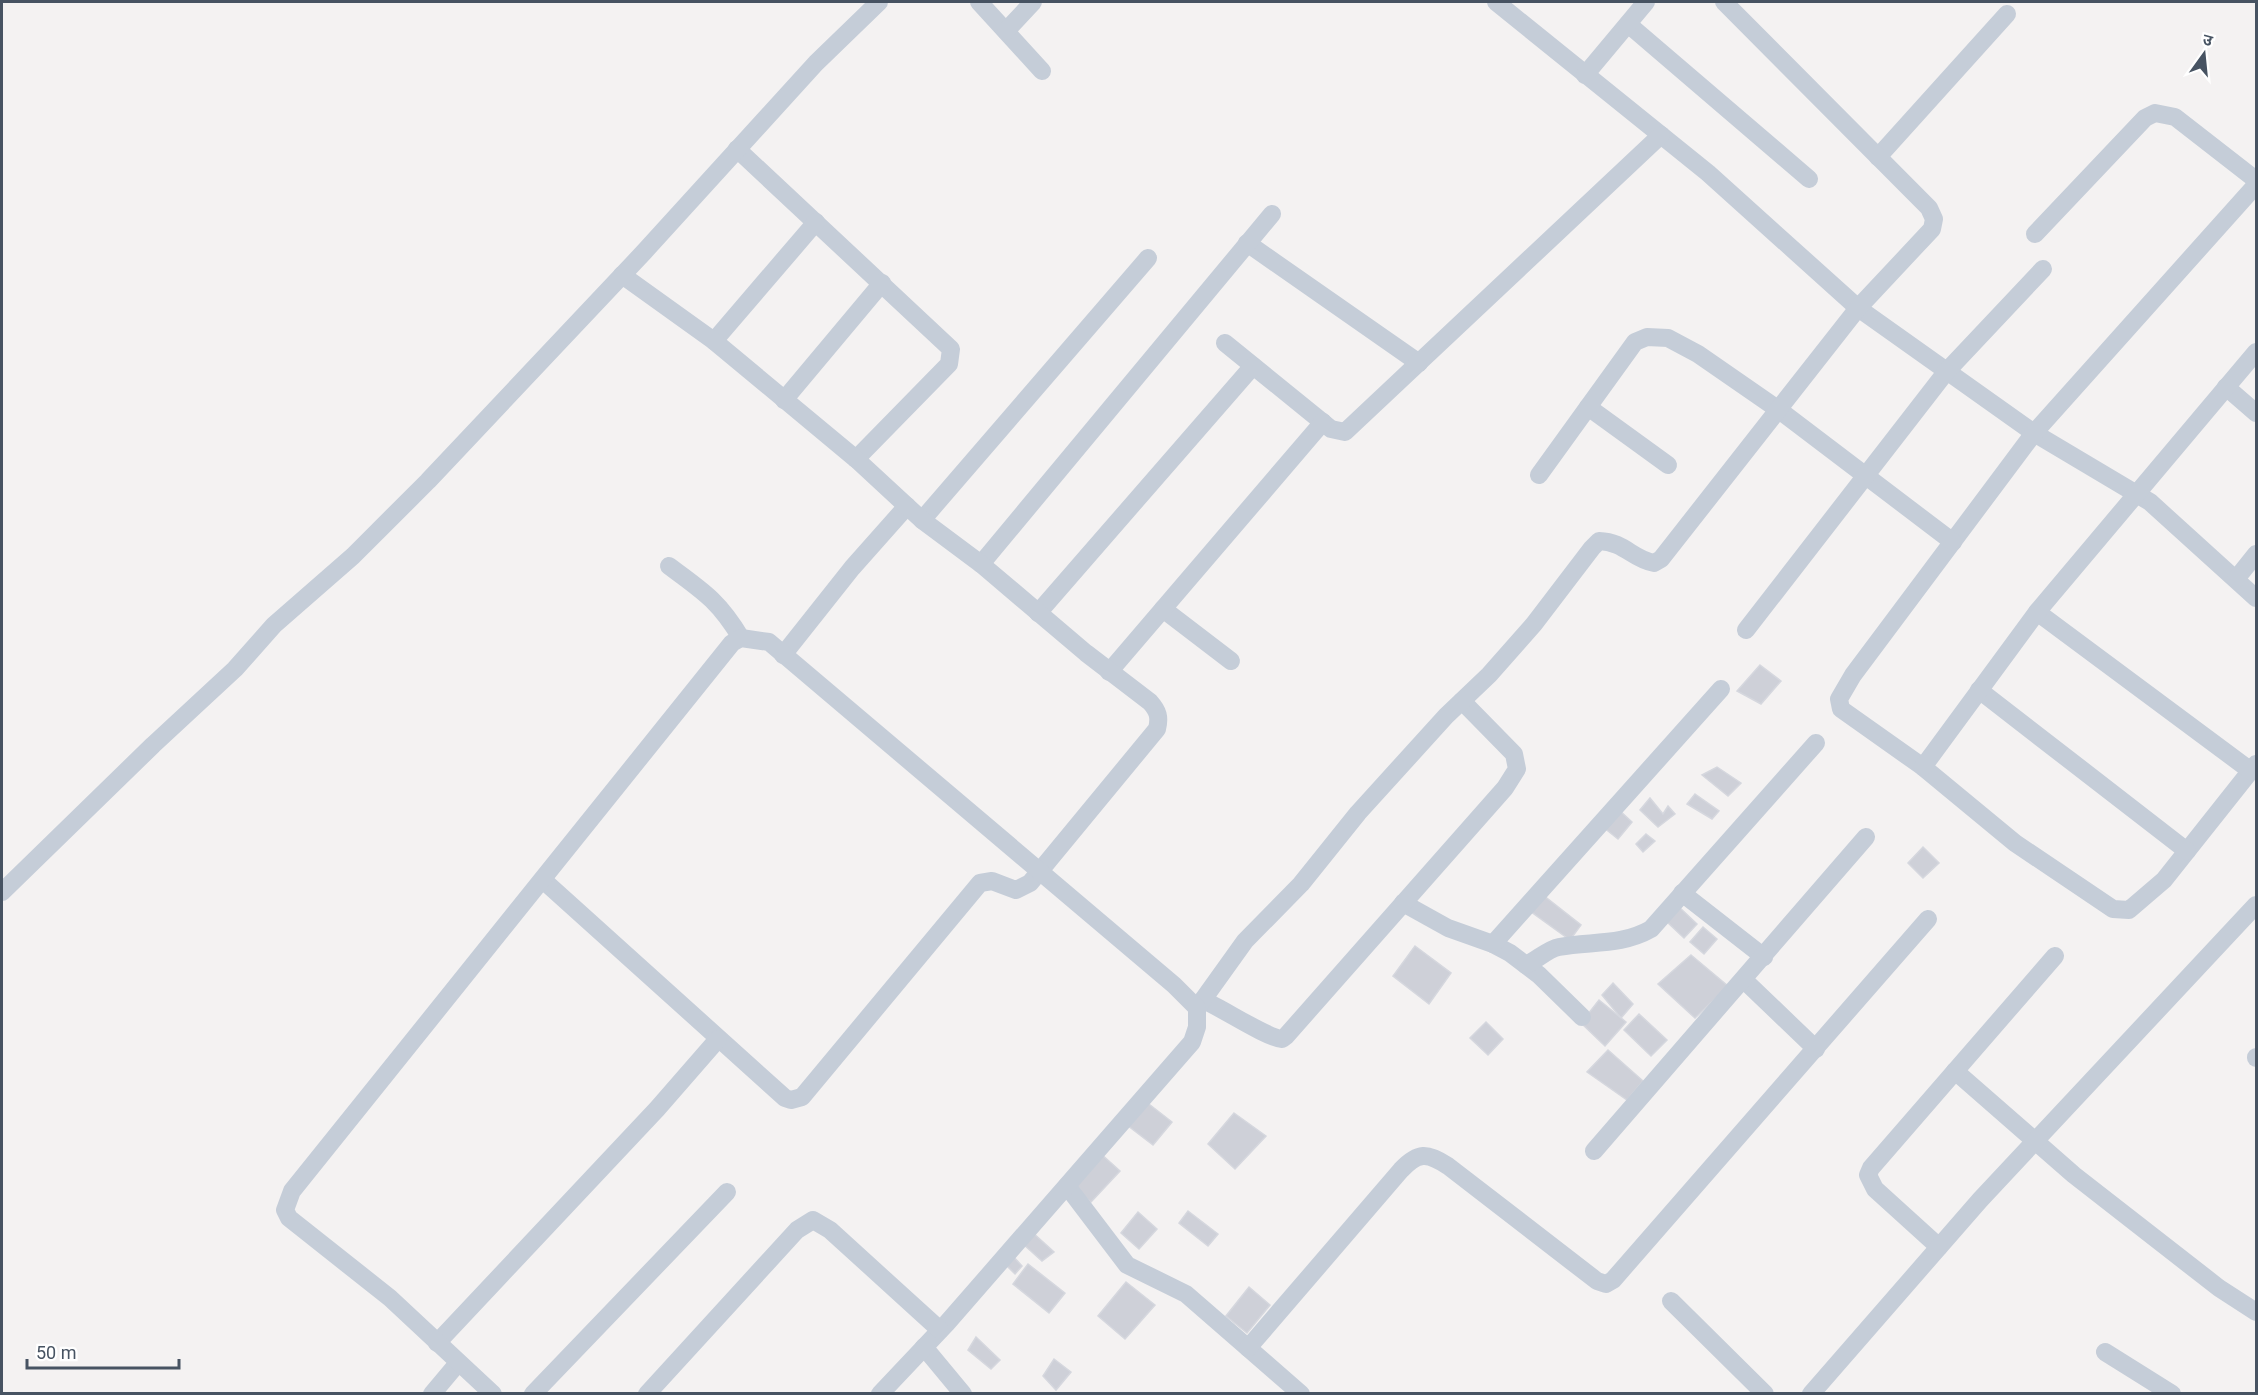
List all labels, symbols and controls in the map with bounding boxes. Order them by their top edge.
north arrow [2174,24,2234,84]
text: उ [2201,30,2215,51]
scale bar [27,1332,178,1370]
text: 50 m [36,1342,76,1363]

